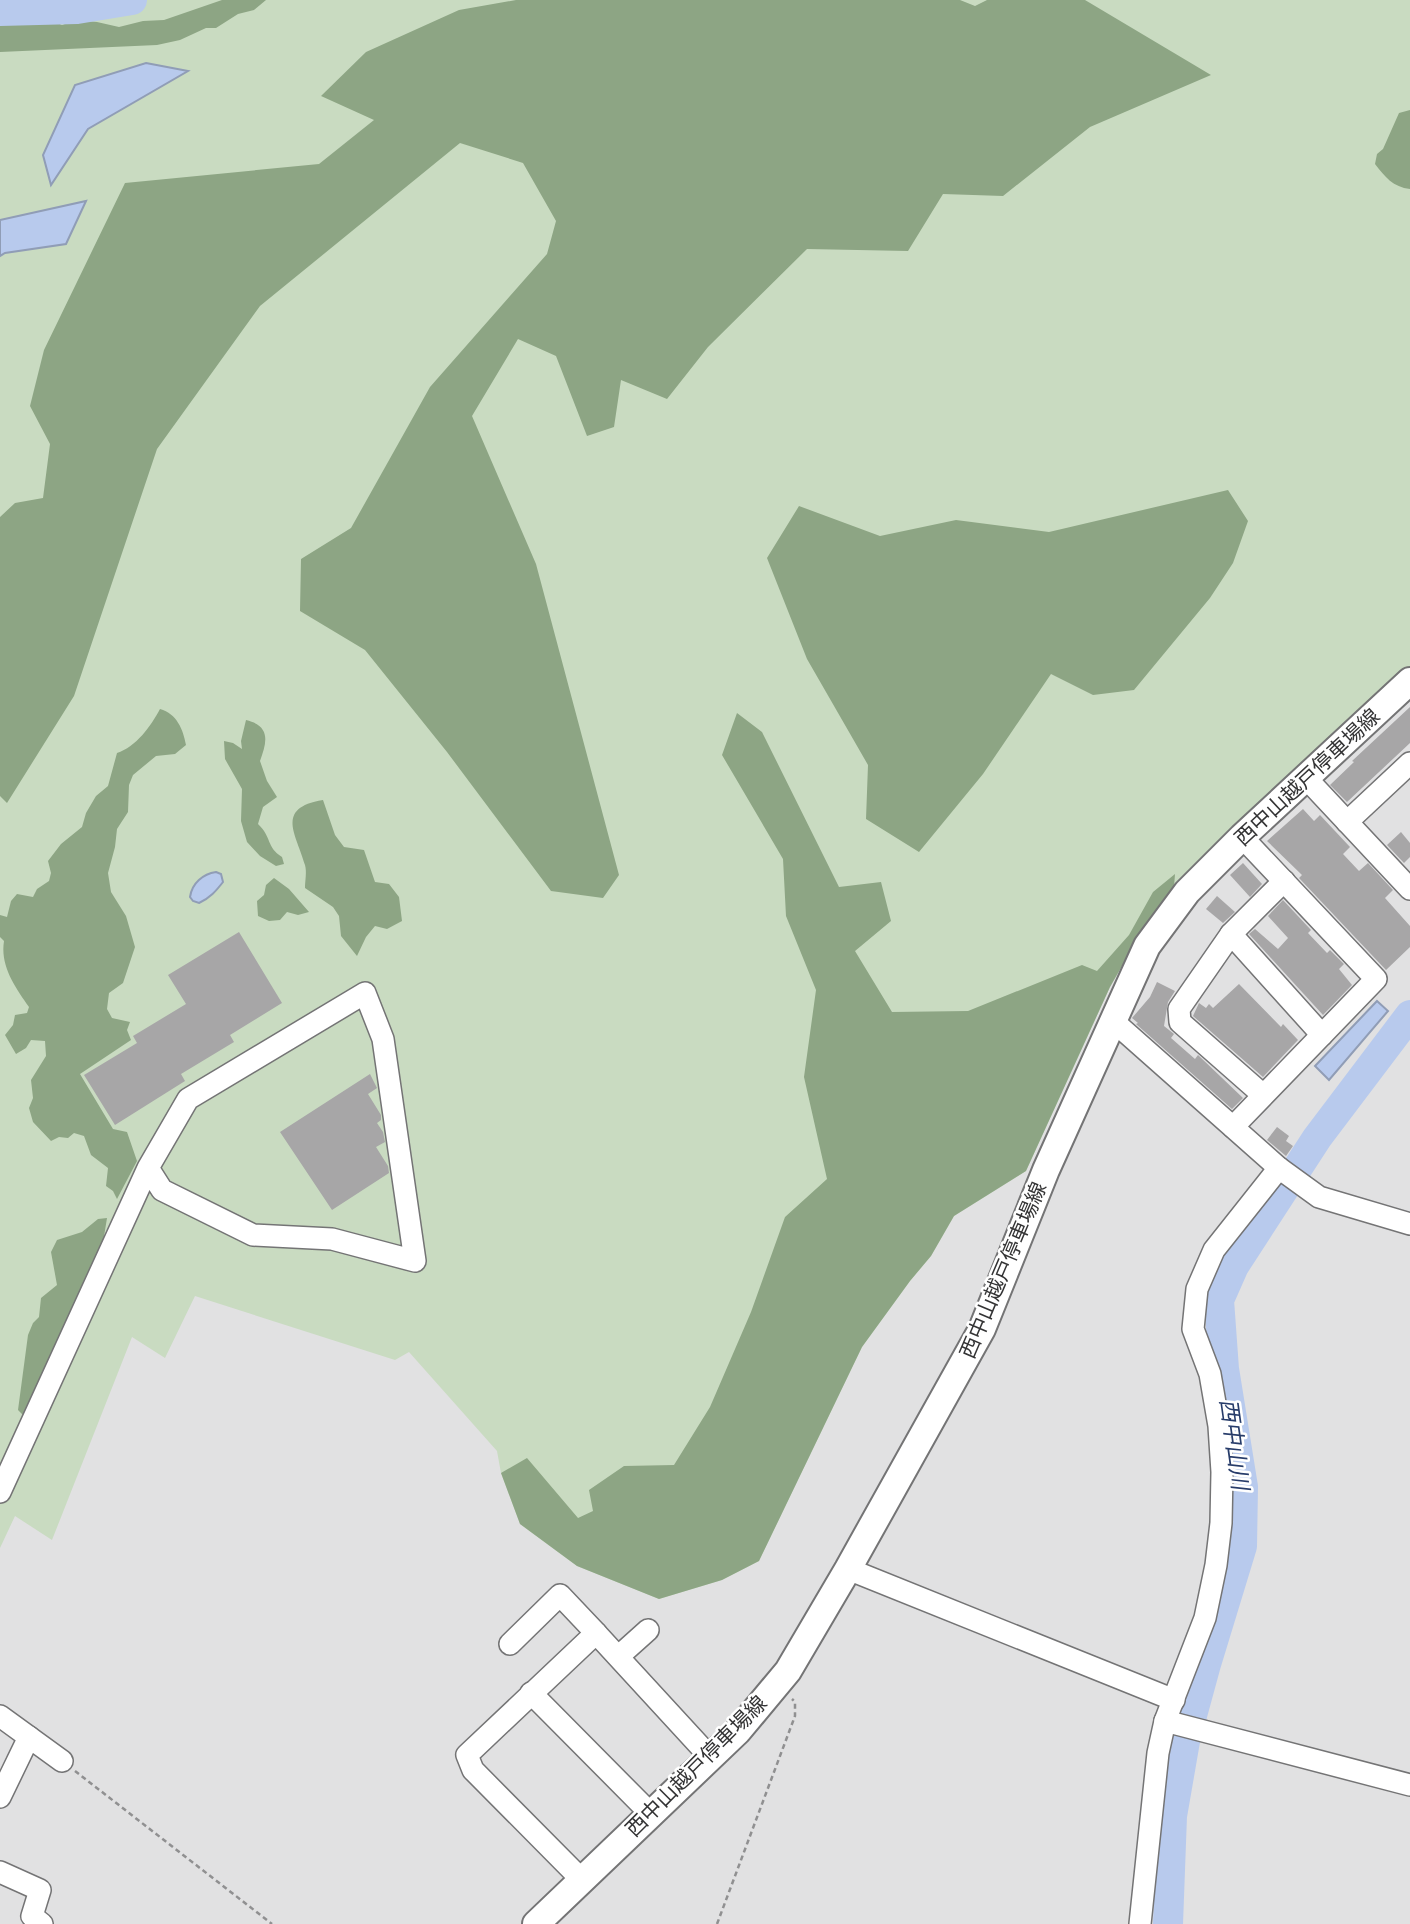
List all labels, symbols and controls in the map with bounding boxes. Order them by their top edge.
street label: 西中山越戸停車場線 [1229,703,1385,851]
street label: 西中山越戸停車場線 [955,1178,1051,1362]
water label: 西中山川 [1215,1397,1255,1494]
street label: 西中山越戸停車場線 [620,1690,772,1842]

